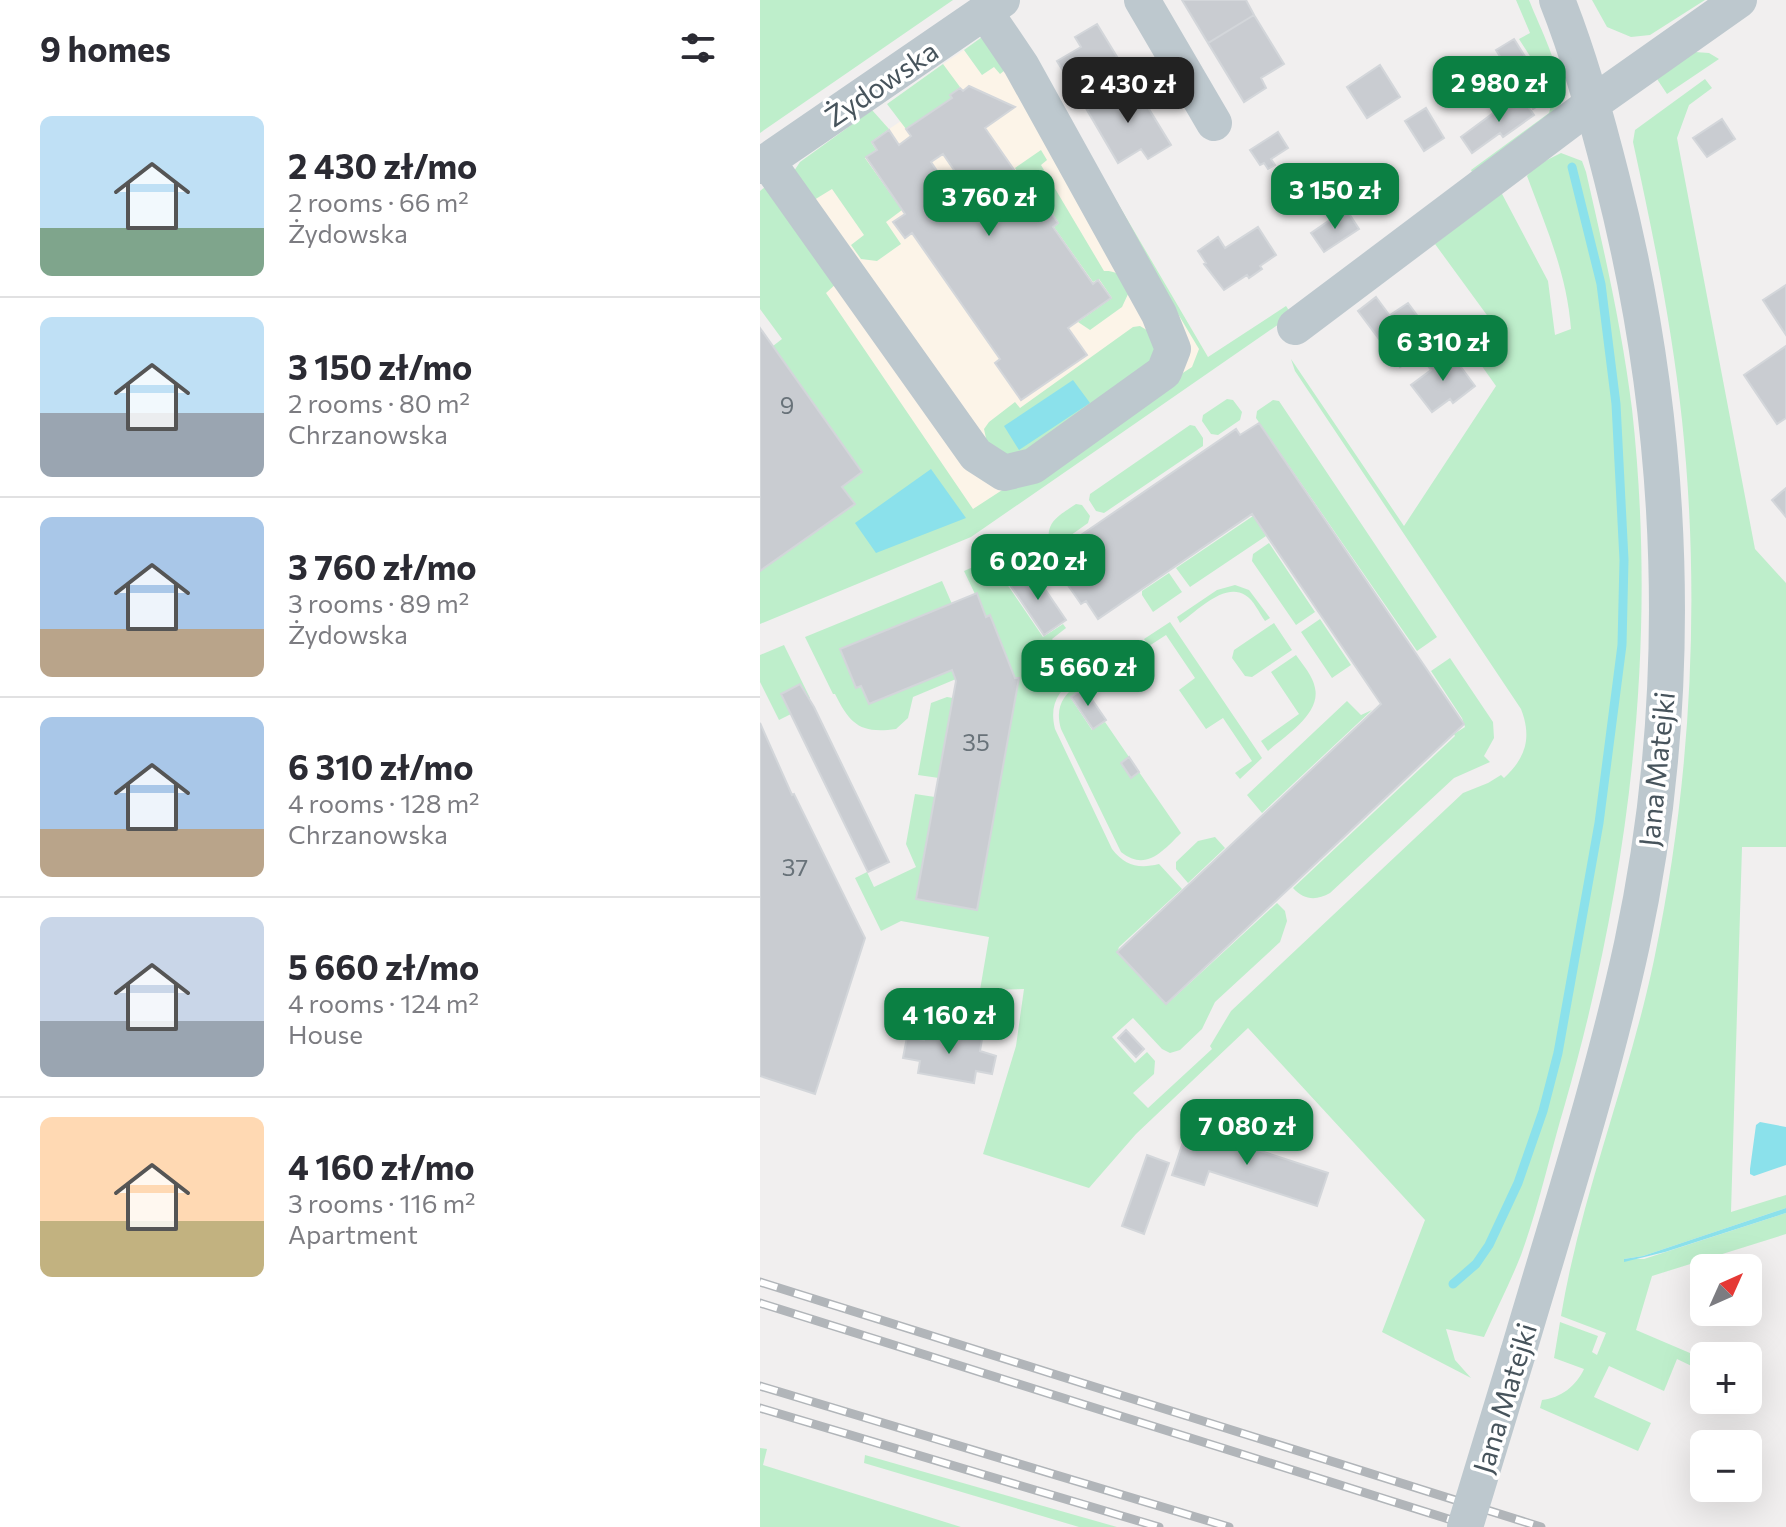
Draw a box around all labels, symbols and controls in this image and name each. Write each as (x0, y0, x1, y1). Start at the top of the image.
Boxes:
icon: filters (676, 26, 720, 70)
text: 9 homes (40, 27, 171, 69)
street label: Żydowska (818, 33, 944, 133)
pin: 2 980 zł (1416, 56, 1582, 124)
pin: 2 430 zł (1045, 57, 1211, 125)
text: 2 980 zł (1451, 66, 1547, 97)
text: 2 430 zł (1080, 67, 1176, 98)
text: 2 430 zł/mo (288, 144, 477, 186)
icon: home (104, 148, 200, 244)
pin: 3 150 zł (1252, 163, 1418, 231)
pin: 3 760 zł (906, 170, 1072, 238)
text: 3 150 zł (1289, 173, 1381, 204)
text: 3 760 zł (941, 180, 1037, 211)
text: 2 rooms · 66 m² (288, 186, 469, 217)
text: Żydowska (288, 217, 408, 248)
pin: 6 310 zł (1360, 315, 1526, 383)
text: 6 310 zł (1397, 325, 1489, 356)
text: 3 150 zł/mo (288, 345, 472, 387)
icon: home (104, 349, 200, 445)
text: 2 rooms · 80 m² (288, 387, 470, 418)
house number: 9 (780, 390, 794, 419)
text: Chrzanowska (288, 418, 448, 449)
pin: 6 020 zł (955, 534, 1121, 602)
text: 6 020 zł (989, 544, 1087, 575)
text: 3 760 zł/mo (288, 545, 477, 587)
icon: home (104, 549, 200, 645)
text: 3 rooms · 89 m² (288, 587, 469, 618)
text: Żydowska (288, 618, 408, 649)
pin: 5 660 zł (1005, 640, 1171, 708)
text: 5 660 zł (1039, 650, 1137, 681)
street label: Jana Matejki (1631, 690, 1681, 848)
house number: 35 (962, 727, 990, 756)
text: 6 310 zł/mo (288, 745, 474, 787)
icon: home (104, 749, 200, 845)
text: 4 rooms · 128 m² (288, 787, 480, 818)
text: Chrzanowska (288, 818, 448, 849)
house number: 37 (782, 852, 808, 881)
text: 5 660 zł/mo (288, 945, 479, 987)
icon: home (104, 949, 200, 1045)
text: 4 rooms · 124 m² (288, 987, 479, 1018)
pin: 4 160 zł (866, 988, 1032, 1056)
text: 4 160 zł (902, 998, 996, 1029)
text: House (288, 1018, 363, 1049)
pin: 7 080 zł (1164, 1099, 1330, 1167)
text: 7 080 zł (1198, 1109, 1296, 1140)
text: 4 160 zł/mo (288, 1145, 475, 1187)
icon: home (104, 1149, 200, 1245)
text: 3 rooms · 116 m² (288, 1187, 476, 1218)
text: Apartment (288, 1218, 418, 1249)
north arrow (1690, 1254, 1762, 1326)
map controls (1690, 1254, 1762, 1502)
street label: Jana Matejki (1465, 1319, 1543, 1477)
button: + (1690, 1342, 1762, 1414)
button: − (1690, 1430, 1762, 1502)

